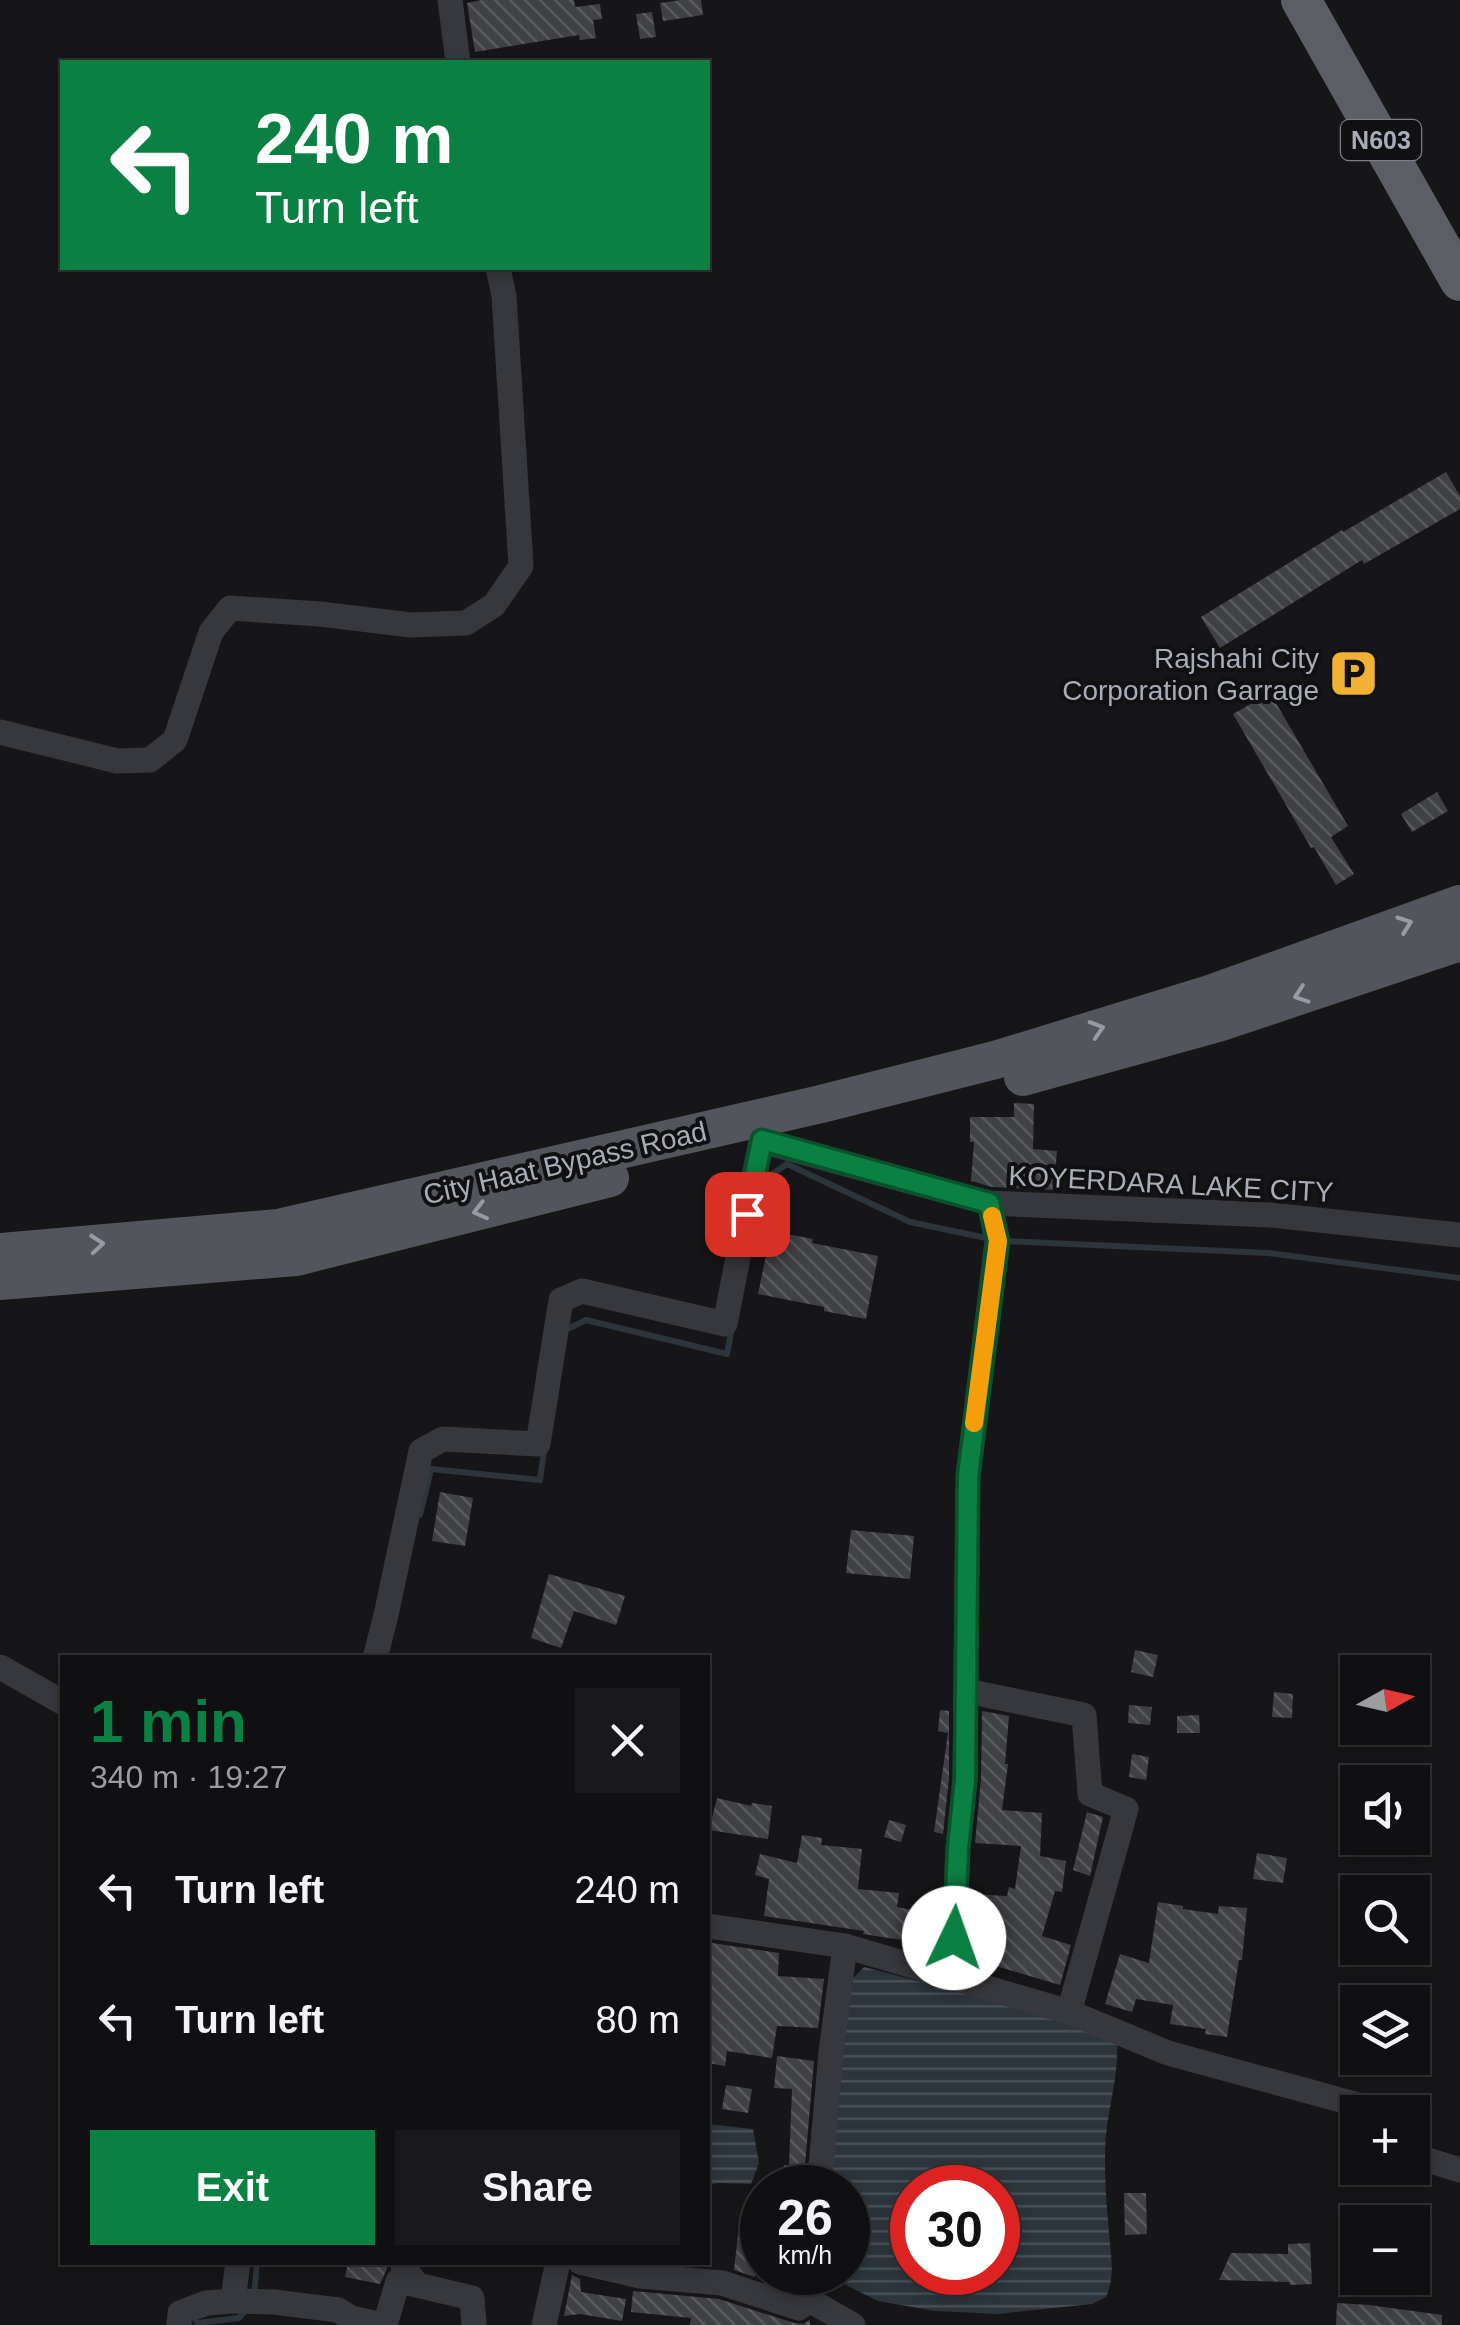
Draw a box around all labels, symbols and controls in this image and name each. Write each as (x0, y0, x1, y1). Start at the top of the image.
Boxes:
icon: left (90, 100, 220, 230)
text: 240 m (255, 100, 453, 178)
road number: N603 (1341, 120, 1421, 160)
text: Turn left (255, 182, 418, 233)
place label: Rajshahi City Corporation Garrage (1062, 643, 1319, 706)
parking icon: Rajshahi City Corporation Garrage (1328, 648, 1380, 700)
one-way arrow (1395, 915, 1412, 936)
one-way arrow (1294, 984, 1311, 1004)
one-way arrow (1088, 1020, 1105, 1041)
street label: City Haat Bypass Road (420, 1115, 710, 1211)
street label: KOYERDARA LAKE CITY (1008, 1160, 1335, 1208)
pin (705, 1172, 790, 1257)
icon: arrive (720, 1187, 775, 1242)
one-way arrow (472, 1199, 489, 1220)
one-way arrow (90, 1233, 106, 1255)
north arrow (1340, 1655, 1430, 1745)
map controls (1340, 1655, 1430, 2295)
text: 1 min (90, 1688, 247, 1755)
button: close (575, 1688, 680, 1793)
text: 340 m · 19:27 (90, 1759, 287, 1795)
button: sound (1340, 1765, 1430, 1855)
icon: left (90, 1863, 145, 1918)
text: Turn left (175, 1869, 324, 1911)
text: 240 m (574, 1869, 680, 1911)
button: search (1340, 1875, 1430, 1965)
position arrow (902, 1886, 1006, 1990)
button: layers (1340, 1985, 1430, 2075)
icon: left (90, 1993, 145, 2048)
text: Turn left (175, 1999, 324, 2041)
text: 80 m (596, 1999, 680, 2041)
button: + (1340, 2095, 1430, 2185)
button: Exit (90, 2130, 375, 2245)
button: Share (395, 2130, 680, 2245)
speed limit sign: 30 (890, 2165, 1020, 2295)
text: 26 (777, 2190, 833, 2246)
button: − (1340, 2205, 1430, 2295)
text: km/h (778, 2241, 832, 2269)

